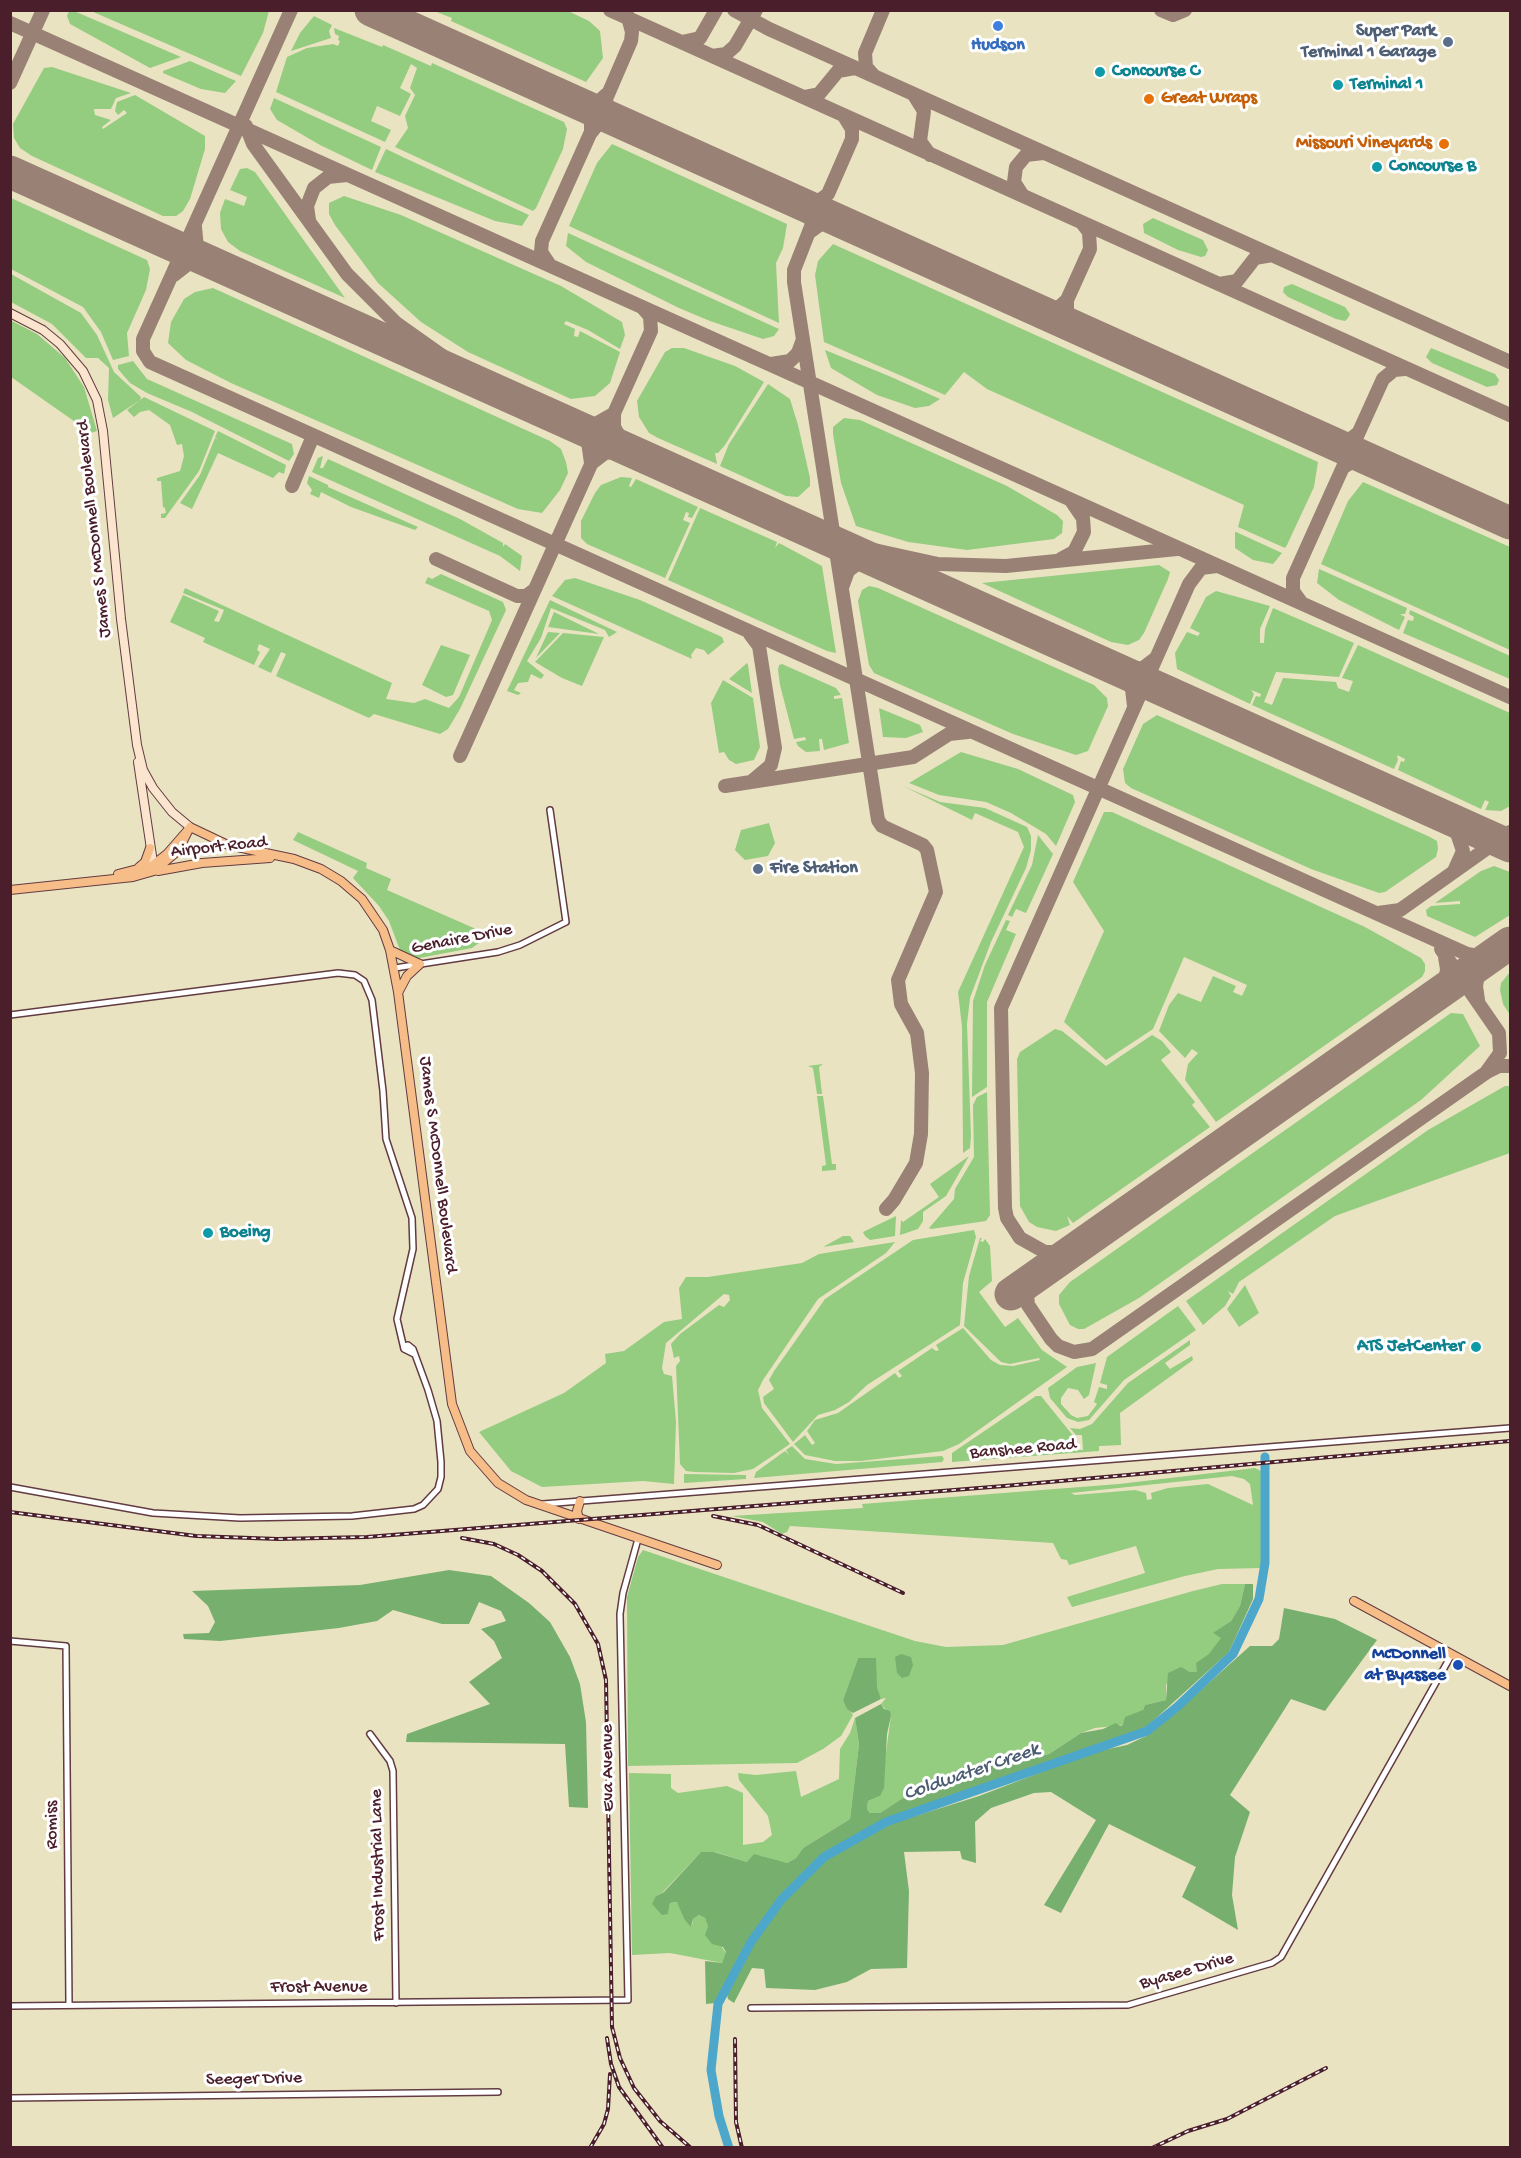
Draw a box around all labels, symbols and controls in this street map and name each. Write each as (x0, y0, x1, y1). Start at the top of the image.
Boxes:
marker: Hudson (991, 19, 1005, 33)
place label: Super Park Terminal 1 Garage (1301, 21, 1436, 63)
place label: Hudson (971, 35, 1025, 57)
marker: Super Park Terminal 1 Garage (1441, 35, 1455, 49)
place label: Concourse C (1112, 61, 1200, 83)
marker: Concourse C (1093, 65, 1107, 79)
place label: Terminal 1 (1350, 74, 1423, 96)
marker: Terminal 1 (1331, 78, 1345, 92)
place label: Great Wraps (1161, 88, 1257, 110)
marker: Great Wraps (1142, 92, 1156, 106)
place label: Missouri Vineyards (1296, 133, 1432, 155)
marker: Missouri Vineyards (1437, 137, 1451, 151)
place label: Concourse B (1389, 156, 1476, 178)
marker: Concourse B (1370, 160, 1384, 174)
street label: James S McDonnell Boulevard (73, 419, 117, 639)
street label: Airport Road (170, 832, 268, 864)
place label: Fire Station (770, 858, 858, 880)
marker: Fire Station (751, 862, 765, 876)
street label: Genaire Drive (410, 920, 514, 960)
street label: James S McDonnell Boulevard (413, 1055, 461, 1275)
place label: Boeing (220, 1222, 271, 1244)
marker: Boeing (201, 1226, 215, 1240)
place label: ATS JetCenter (1357, 1336, 1464, 1358)
marker: ATS JetCenter (1469, 1340, 1483, 1354)
street label: Banshee Road (969, 1435, 1077, 1465)
place label: McDonnell at Byassee (1365, 1644, 1446, 1686)
marker: McDonnell at Byassee (1451, 1658, 1465, 1672)
street label: Eva Avenue (597, 1724, 621, 1812)
water label: Coldwater Creek (901, 1739, 1043, 1807)
street label: Frost Industrial Lane (367, 1789, 391, 1941)
street label: Romiss (42, 1800, 64, 1850)
street label: Byasee Drive (1138, 1948, 1236, 1996)
street label: Frost Avenue (270, 1977, 368, 1999)
street label: Seeger Drive (206, 2068, 302, 2092)

